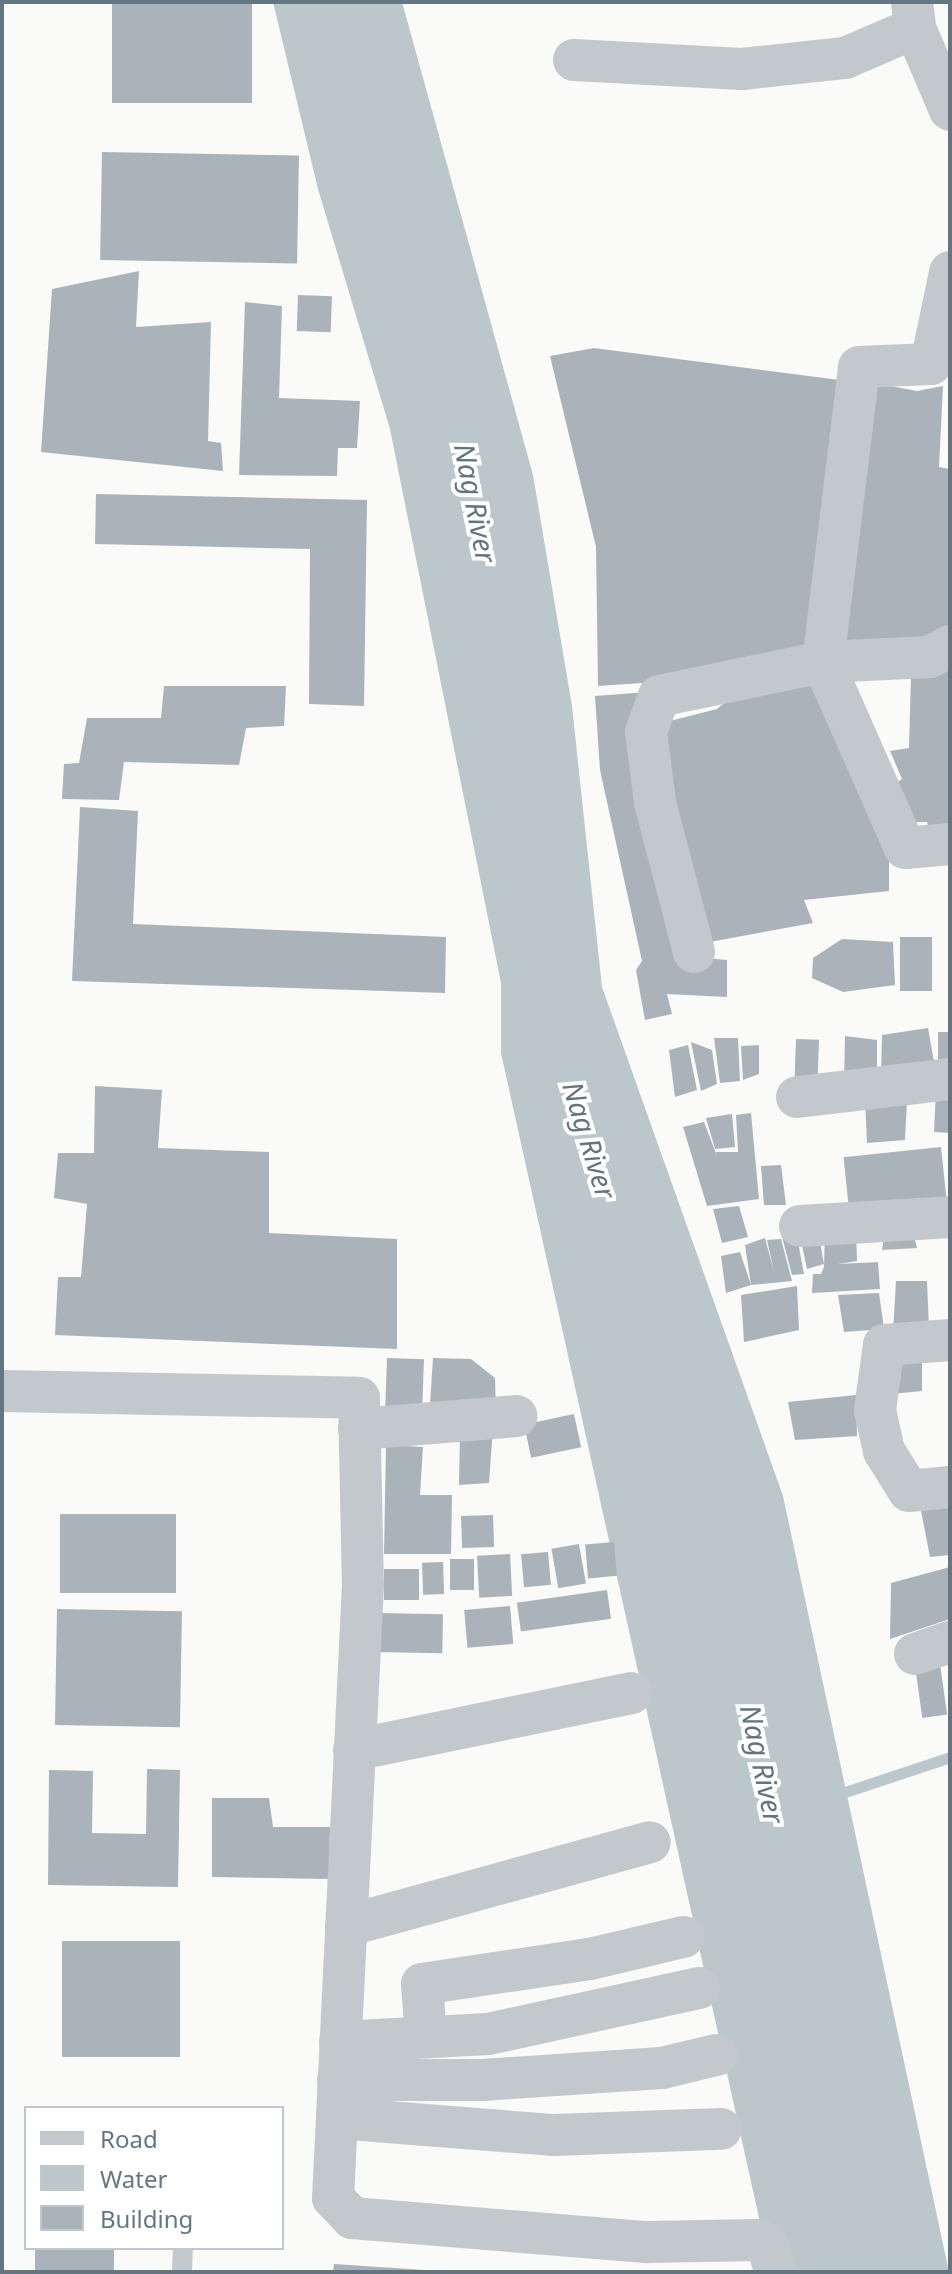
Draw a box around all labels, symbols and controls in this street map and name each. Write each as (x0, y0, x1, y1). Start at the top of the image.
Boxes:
water label: Nag River (448, 441, 504, 565)
water label: Nag River (556, 1077, 624, 1203)
water label: Nag River (734, 1701, 792, 1827)
legend (24, 2106, 284, 2250)
text: Road (100, 2122, 158, 2155)
text: Water (100, 2162, 167, 2195)
text: Building (100, 2202, 193, 2235)

